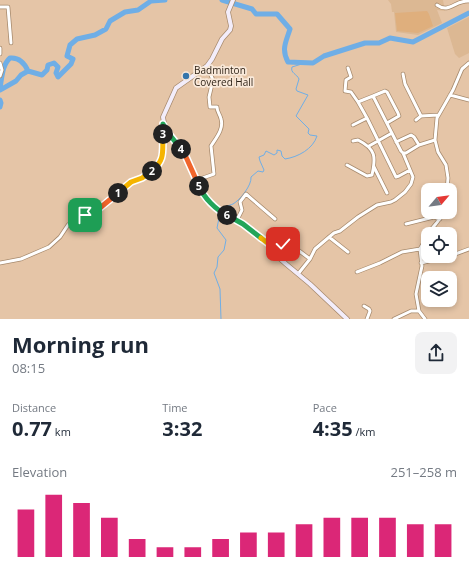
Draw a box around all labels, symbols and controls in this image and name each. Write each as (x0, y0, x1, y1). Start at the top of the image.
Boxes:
place label: Badminton Covered Hall (194, 63, 253, 89)
marker: Badminton Covered Hall (181, 71, 191, 81)
pin: 3 (153, 124, 173, 144)
text: 3 (160, 126, 166, 141)
pin: 4 (171, 139, 191, 159)
text: 4 (178, 141, 184, 156)
pin: 2 (142, 161, 162, 181)
text: 2 (149, 163, 155, 178)
pin: 5 (189, 176, 209, 196)
text: 5 (196, 178, 202, 193)
pin: 1 (108, 183, 128, 203)
north arrow (421, 183, 457, 219)
map controls (421, 183, 457, 307)
text: 1 (115, 185, 121, 200)
pin (68, 198, 102, 232)
icon: arrive (74, 204, 96, 226)
pin: 6 (217, 205, 237, 225)
text: 6 (224, 207, 230, 222)
pin (266, 227, 300, 261)
button: locate (421, 227, 457, 263)
icon: check (272, 233, 294, 255)
button: layers (421, 271, 457, 307)
text: Morning run (12, 329, 149, 359)
button: share (415, 332, 457, 374)
text: 08:15 (12, 359, 45, 377)
text: Distance (12, 400, 56, 415)
text: Time (162, 400, 188, 415)
text: Pace (313, 400, 337, 415)
text: 0.77 (12, 415, 52, 442)
text: 3:32 (162, 415, 202, 442)
text: 4:35 (313, 415, 353, 442)
text: km (52, 424, 71, 439)
text: /km (353, 424, 376, 439)
text: Elevation (12, 463, 67, 481)
text: 251–258 m (390, 463, 457, 481)

